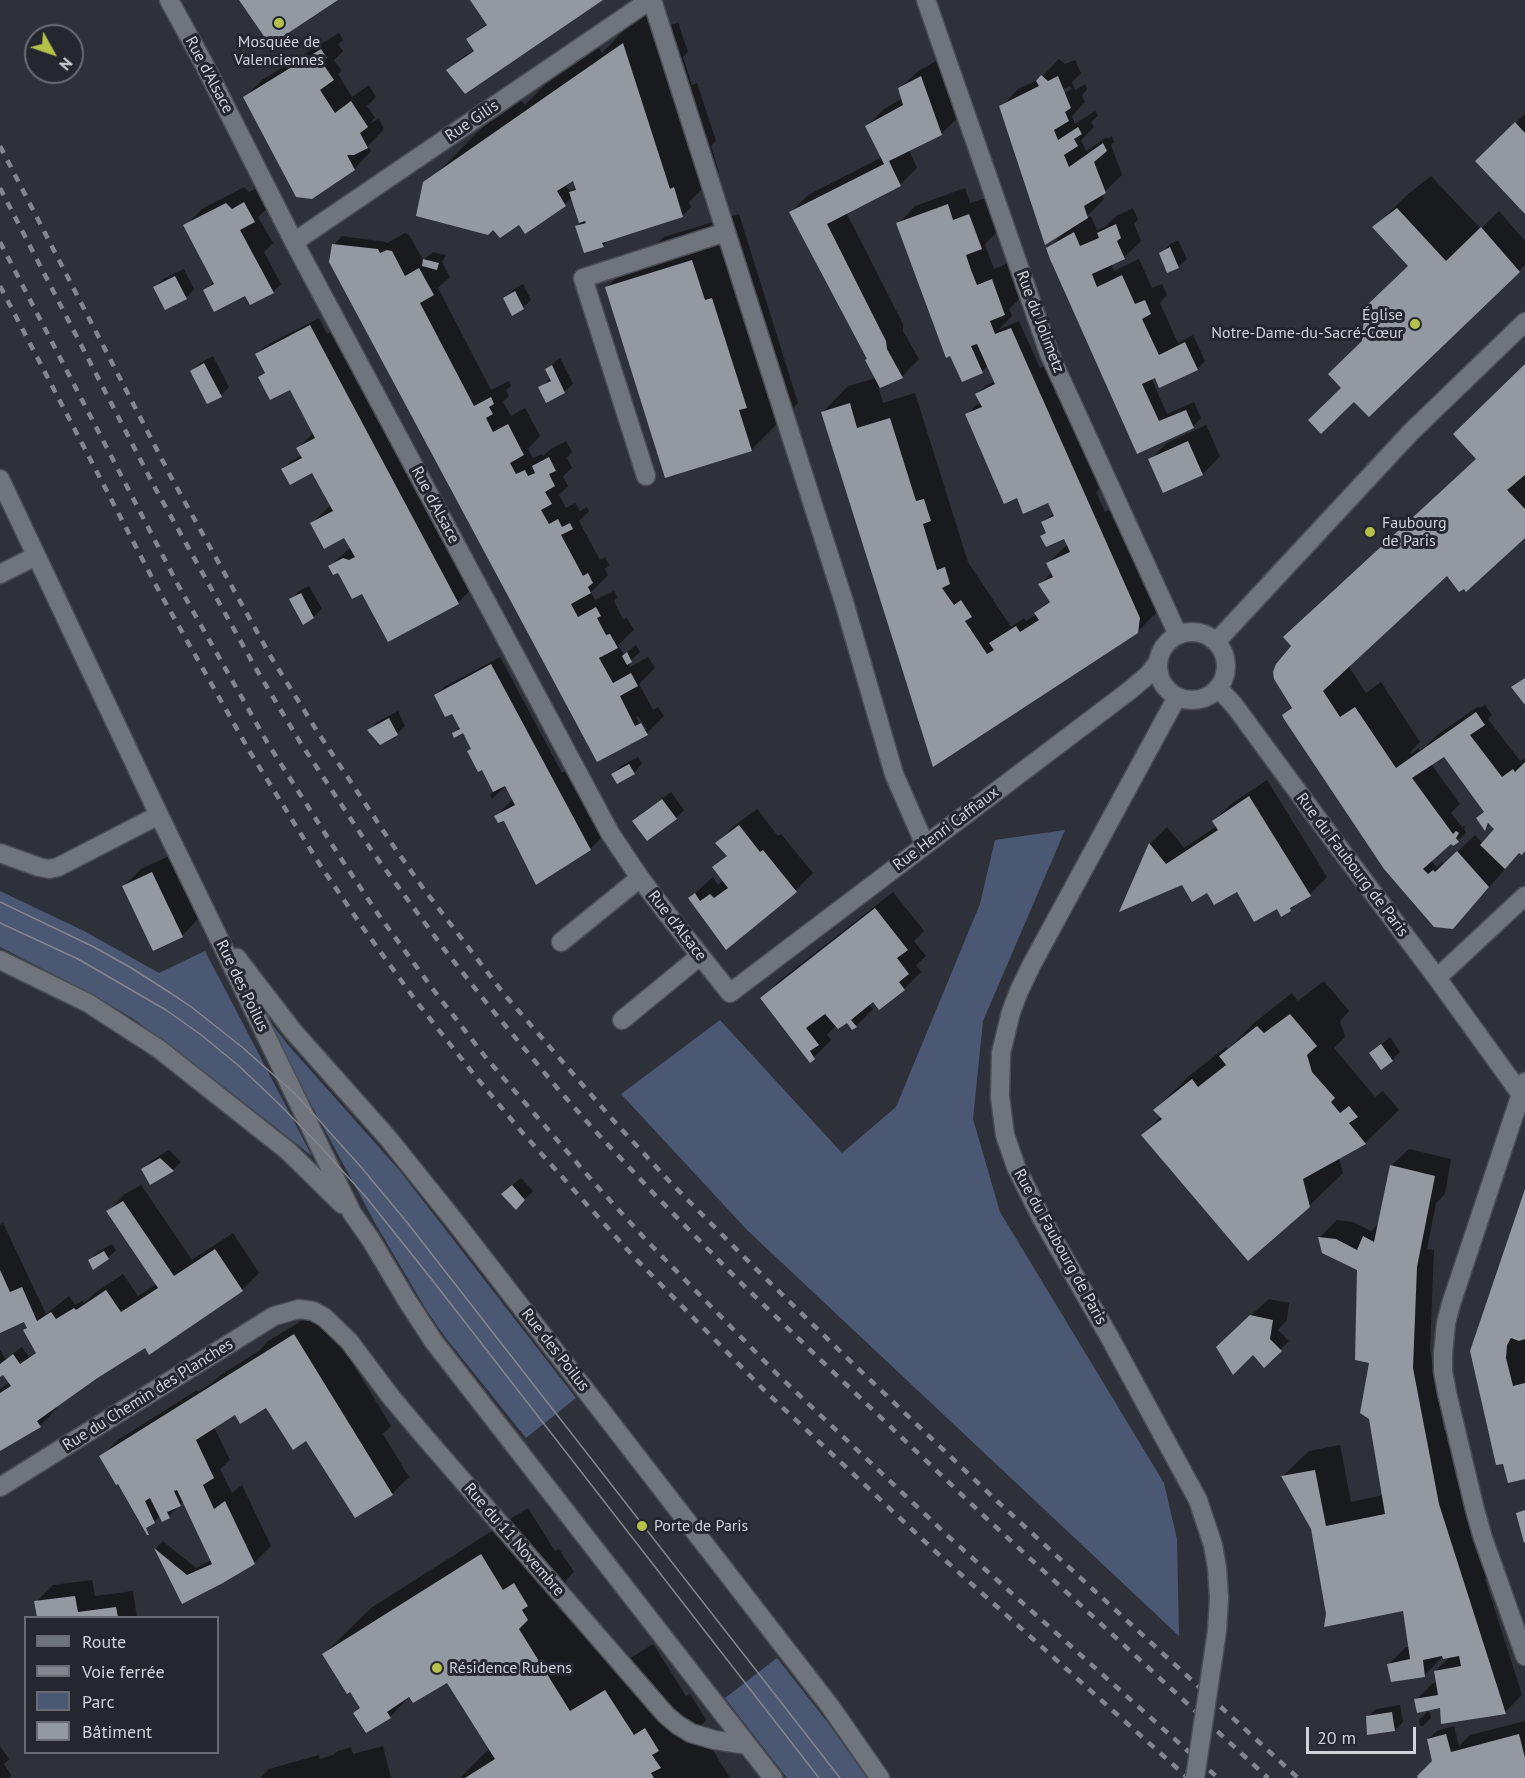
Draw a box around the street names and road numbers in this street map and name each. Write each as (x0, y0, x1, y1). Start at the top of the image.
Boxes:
street label: Rue d'Alsace (181, 33, 237, 117)
street label: Rue Gilis (442, 96, 502, 146)
street label: Rue du Jolimetz (1012, 268, 1068, 376)
street label: Rue d'Alsace (407, 463, 463, 547)
street label: Rue Henri Caffiaux (889, 783, 1003, 875)
street label: Rue du Faubourg de Paris (1292, 789, 1412, 941)
street label: Rue d'Alsace (644, 887, 710, 965)
street label: Rue des Poilus (212, 937, 272, 1035)
street label: Rue du Faubourg de Paris (1009, 1166, 1111, 1328)
street label: Rue des Poilus (517, 1305, 593, 1395)
street label: Rue du Chemin des Planches (59, 1335, 237, 1455)
street label: Rue du 11 Novembre (460, 1480, 568, 1600)

